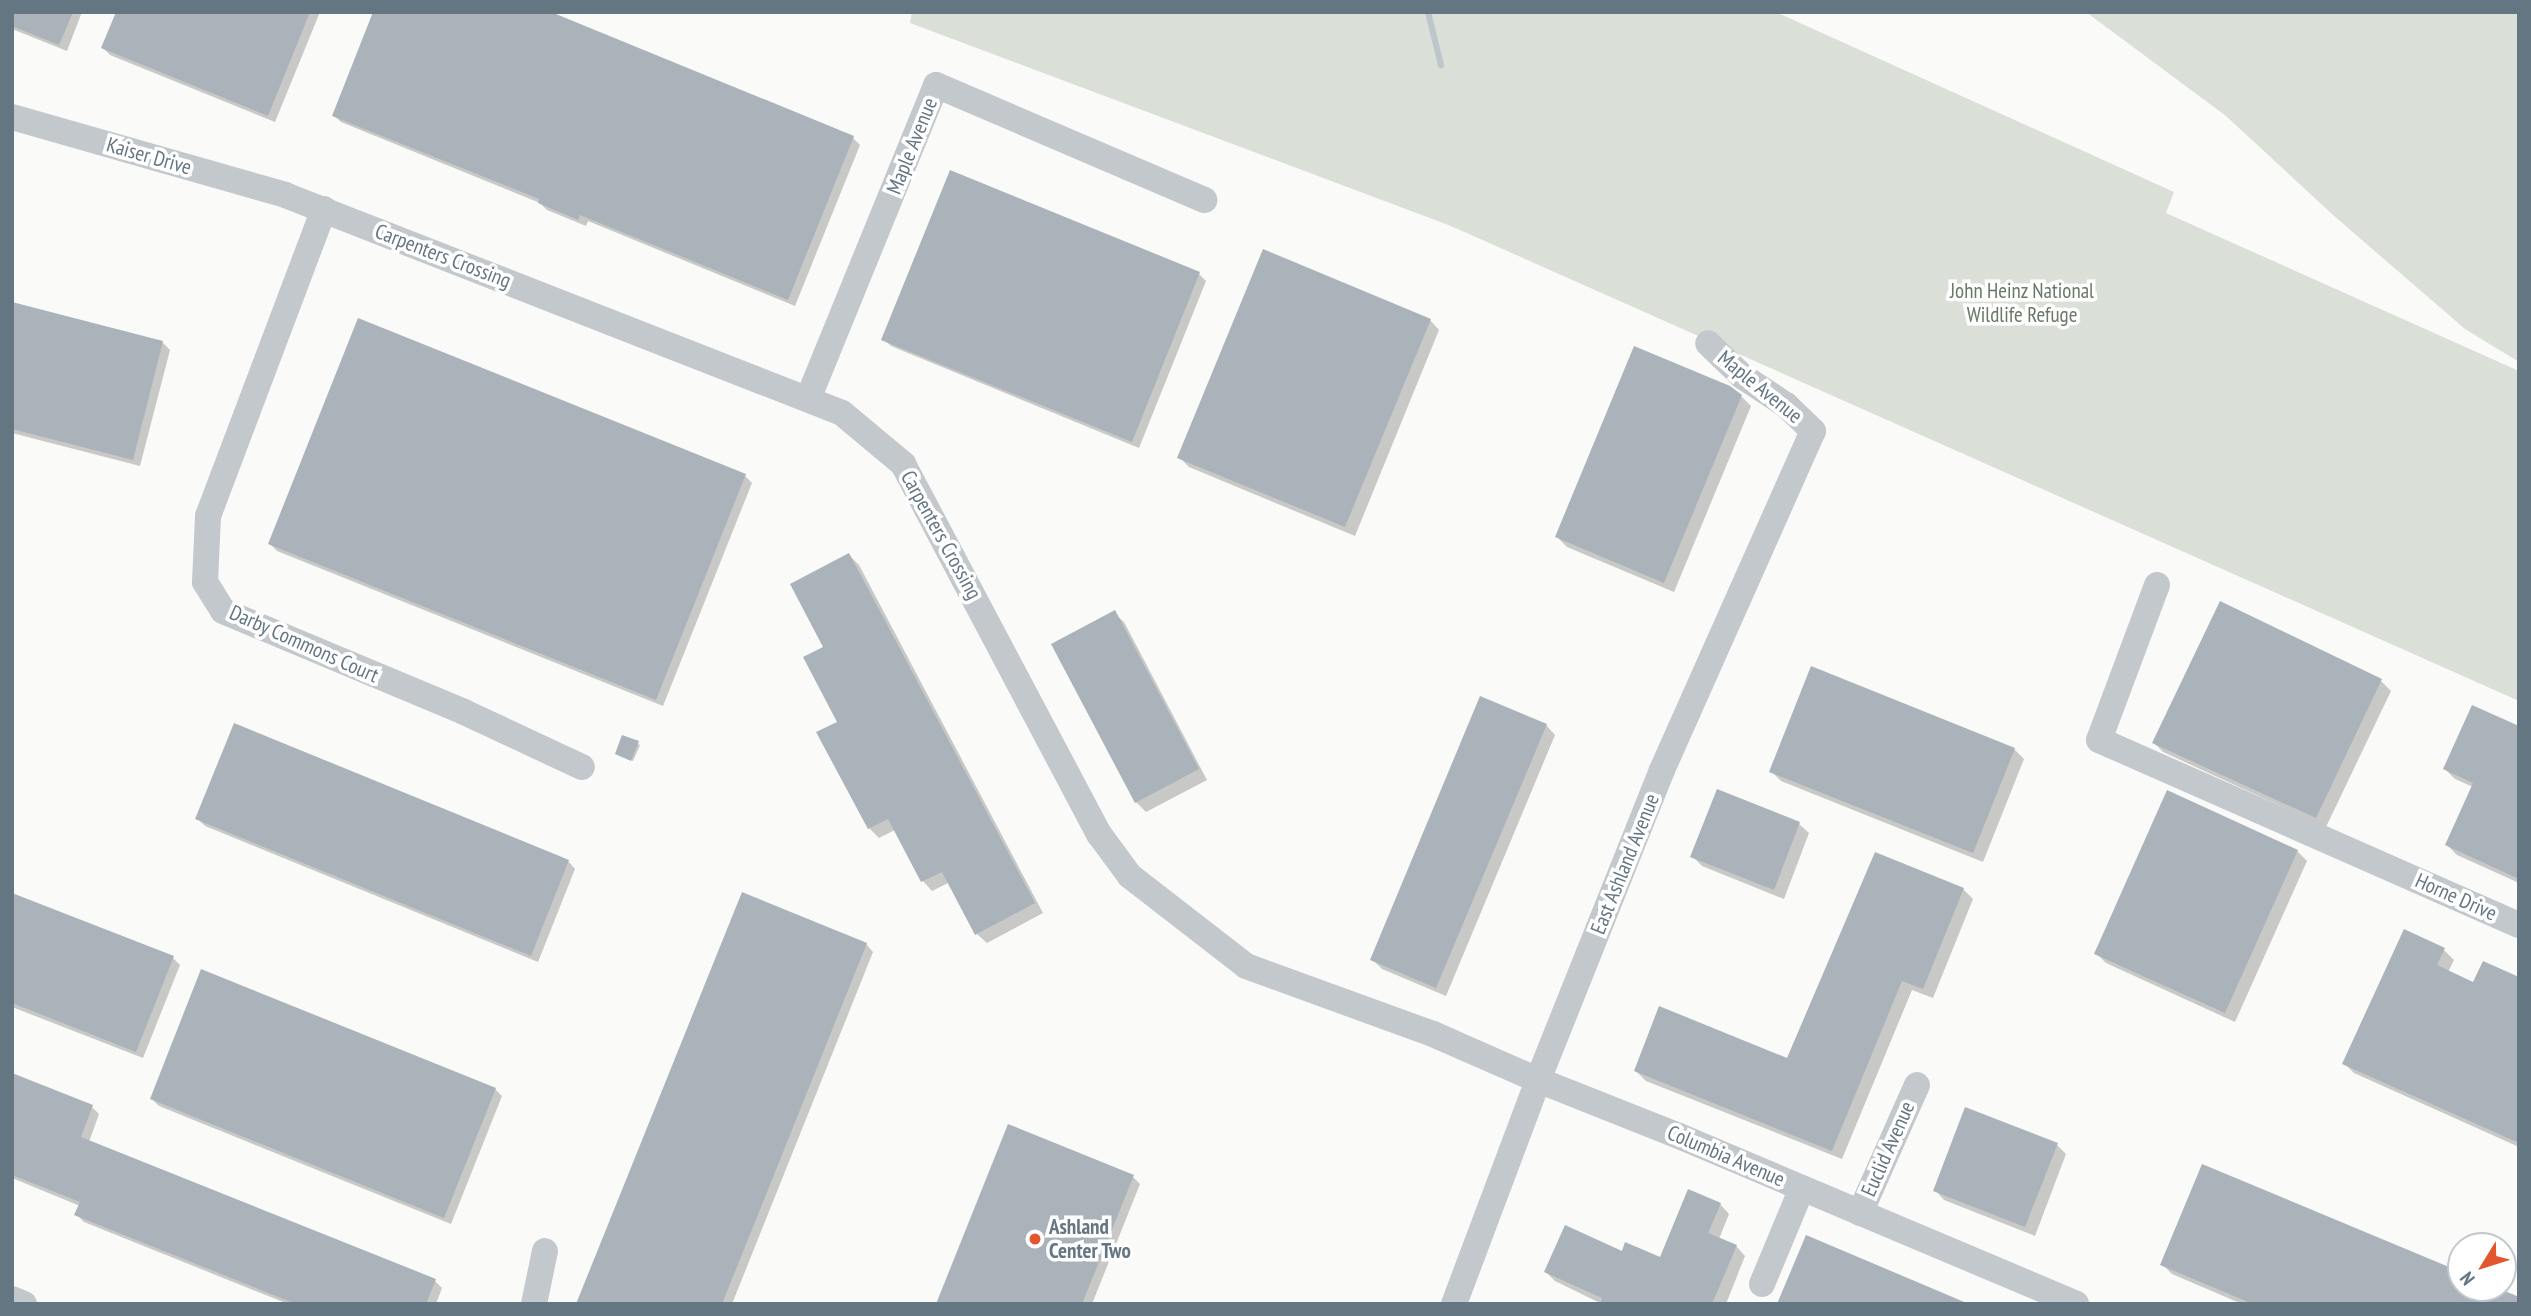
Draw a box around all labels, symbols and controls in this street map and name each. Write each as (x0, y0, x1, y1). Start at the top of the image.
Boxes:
street label: Maple Avenue (881, 94, 943, 198)
street label: Kaiser Drive (104, 132, 194, 180)
street label: Carpenters Crossing (372, 219, 514, 293)
park label: John Heinz National Wildlife Refuge (1950, 278, 2094, 328)
street label: Maple Avenue (1712, 345, 1808, 429)
street label: Carpenters Crossing (895, 466, 987, 604)
street label: Darby Commons Court (225, 600, 383, 688)
street label: East Ashland Avenue (1585, 790, 1665, 938)
street label: Horne Drive (2411, 868, 2501, 926)
street label: Euclid Avenue (1856, 1097, 1920, 1201)
street label: Columbia Avenue (1663, 1120, 1789, 1192)
place label: Ashland Center Two (1049, 1214, 1131, 1264)
marker: Ashland Center Two (1027, 1231, 1043, 1247)
north arrow (2447, 1232, 2517, 1302)
text: N (2454, 1267, 2480, 1290)

